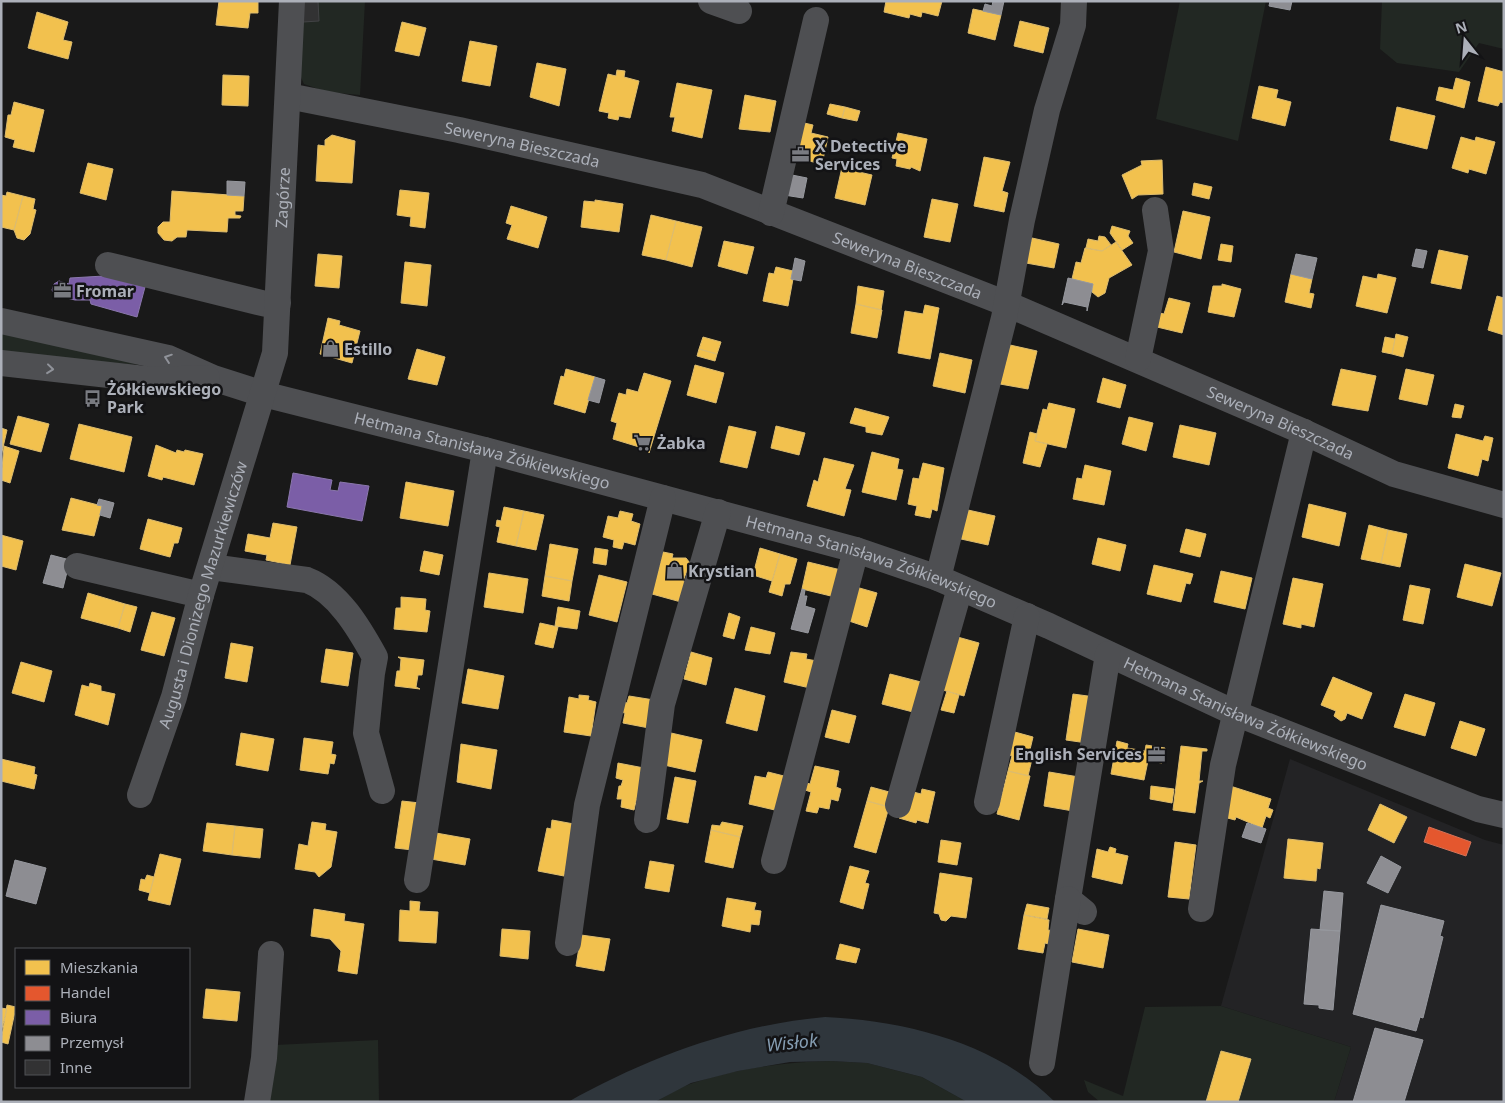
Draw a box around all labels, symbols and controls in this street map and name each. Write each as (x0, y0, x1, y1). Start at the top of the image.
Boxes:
north arrow (1440, 15, 1490, 65)
text: N (1453, 16, 1469, 38)
street label: Seweryna Bieszczada (442, 116, 602, 173)
place label: X Detective Services (815, 135, 906, 175)
office icon: X Detective Services (791, 145, 811, 165)
street label: Zagórze (270, 167, 295, 228)
street label: Seweryna Bieszczada (829, 226, 985, 304)
place label: Fromar (76, 280, 134, 302)
office icon: Fromar (52, 281, 72, 301)
place label: Estillo (344, 338, 392, 360)
shop icon: Estillo (320, 339, 340, 359)
one-way arrow (164, 354, 173, 364)
one-way arrow (46, 363, 54, 374)
place label: Żółkiewskiego Park (107, 378, 221, 418)
street label: Seweryna Bieszczada (1204, 380, 1358, 465)
bus stop icon: Żółkiewskiego Park (83, 388, 103, 408)
street label: Hetmana Stanisława Żółkiewskiego (352, 406, 613, 494)
place label: Żabka (657, 432, 705, 454)
supermarket icon: Żabka (633, 433, 653, 453)
street label: Augusta i Dionizego Mazurkiewiczów (153, 458, 252, 731)
street label: Hetmana Stanisława Żółkiewskiego (743, 510, 1000, 613)
place label: Krystian (688, 560, 755, 582)
shop icon: Krystian (664, 561, 684, 581)
street label: Hetmana Stanisława Żółkiewskiego (1120, 651, 1371, 775)
place label: English Services (1015, 743, 1142, 765)
office icon: English Services (1146, 744, 1166, 764)
legend (15, 948, 190, 1088)
text: Mieszkania (60, 957, 138, 977)
text: Handel (60, 982, 110, 1002)
text: Biura (60, 1007, 97, 1027)
water label: Wisłok (765, 1027, 820, 1057)
text: Przemysł (60, 1032, 124, 1052)
text: Inne (60, 1057, 92, 1077)

